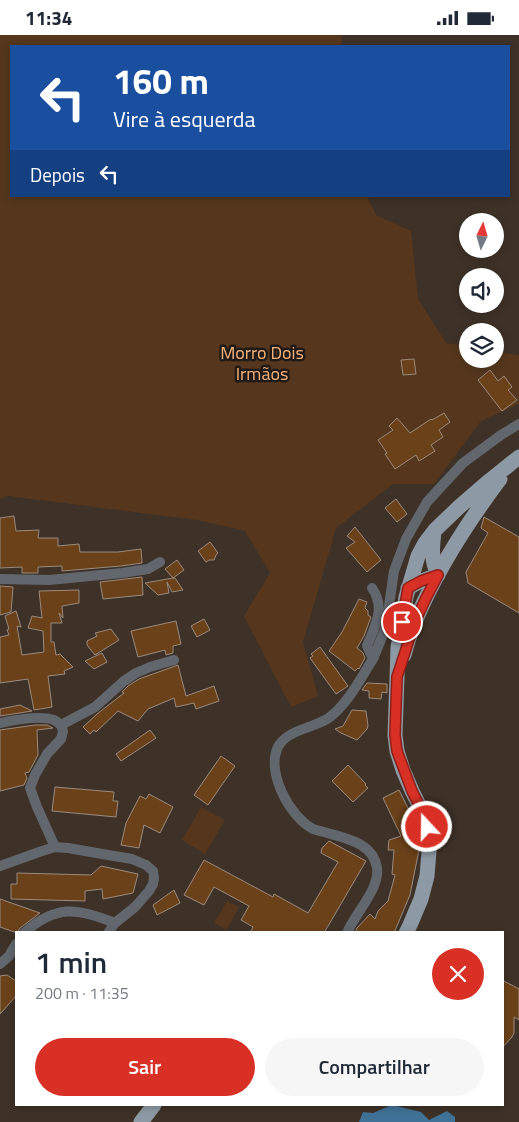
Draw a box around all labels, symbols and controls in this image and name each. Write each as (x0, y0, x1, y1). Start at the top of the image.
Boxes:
text: 11:34 (25, 3, 72, 32)
text: 160 m (113, 54, 209, 108)
icon: left (30, 65, 95, 130)
text: Vire à esquerda (113, 102, 256, 136)
text: Depois (30, 160, 85, 189)
icon: left (95, 160, 123, 188)
north arrow (459, 213, 504, 257)
map controls (459, 213, 504, 368)
button: sound (459, 268, 504, 313)
button: layers (459, 323, 504, 368)
park label: Morro Dois Irmãos (220, 339, 304, 387)
pin (381, 601, 423, 643)
icon: arrive (388, 608, 416, 636)
position arrow (400, 800, 452, 852)
text: 1 min (35, 939, 107, 985)
button: close (432, 948, 484, 1000)
text: 200 m · 11:35 (35, 981, 129, 1005)
button: Sair (35, 1038, 255, 1096)
button: Compartilhar (265, 1038, 484, 1096)

